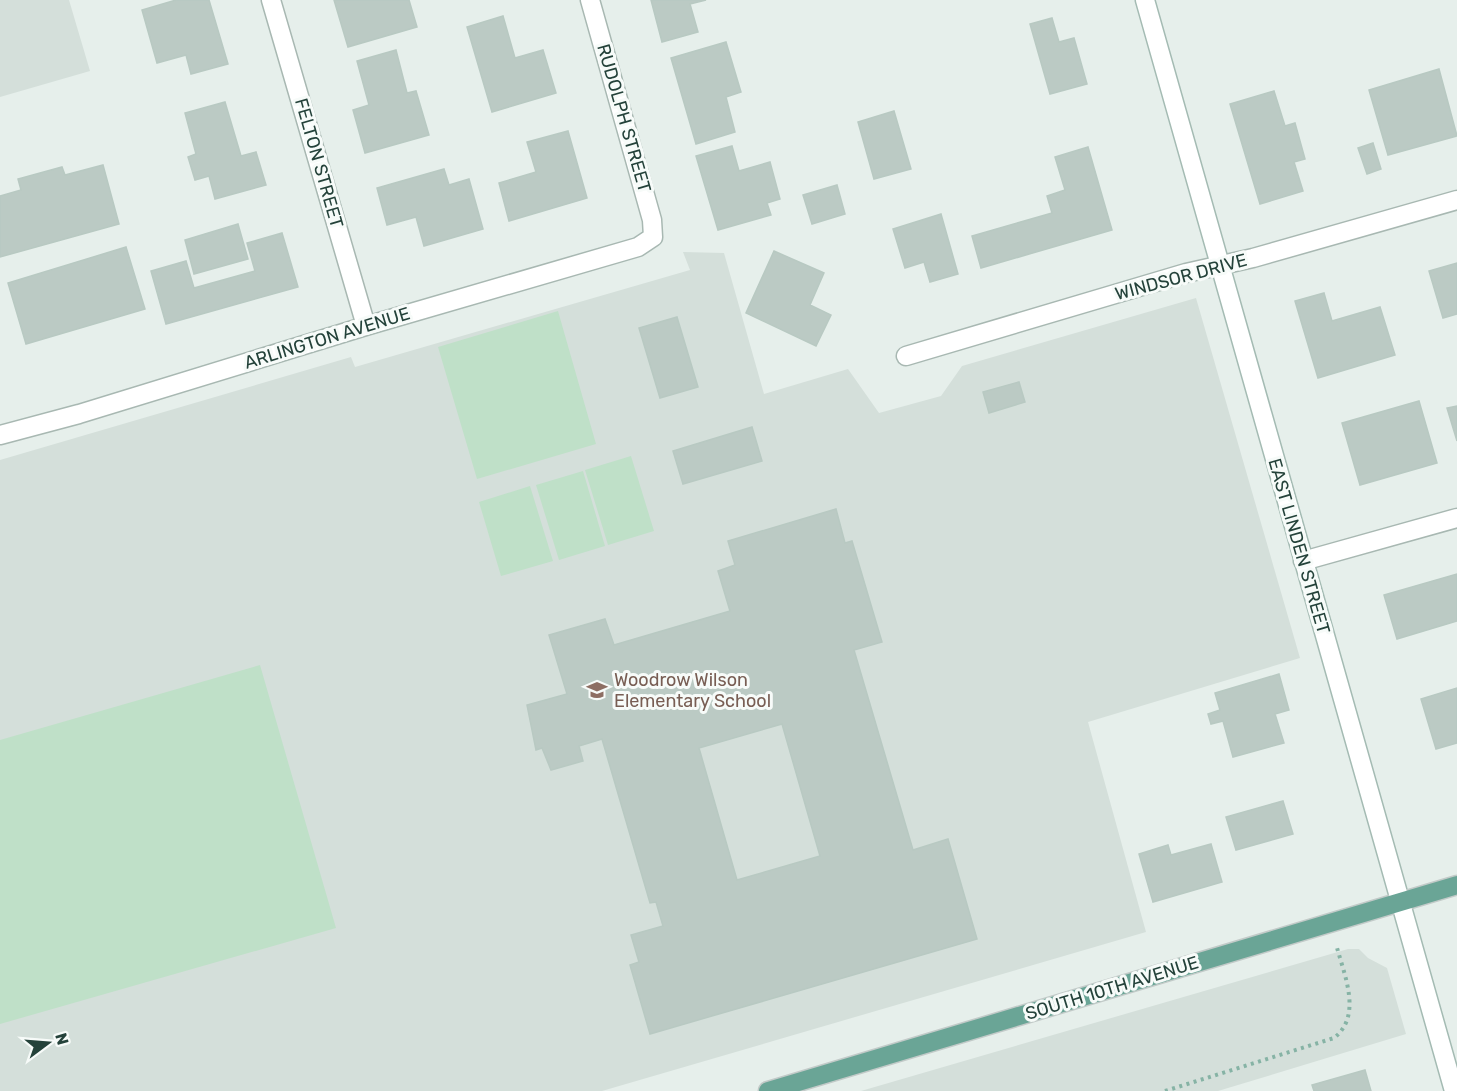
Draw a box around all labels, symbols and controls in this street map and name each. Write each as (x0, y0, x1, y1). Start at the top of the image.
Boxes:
street label: RUDOLPH STREET (592, 41, 656, 195)
street label: FELTON STREET (290, 95, 348, 231)
street label: WINDSOR DRIVE (1113, 249, 1249, 305)
street label: ARLINGTON AVENUE (241, 302, 413, 374)
street label: EAST LINDEN STREET (1263, 456, 1335, 636)
place label: Woodrow Wilson Elementary School (614, 669, 771, 712)
school or university icon: Woodrow Wilson Elementary School (585, 678, 609, 702)
street label: SOUTH 10TH AVENUE (1023, 951, 1201, 1025)
north arrow (18, 1013, 78, 1073)
text: N (51, 1031, 73, 1047)

